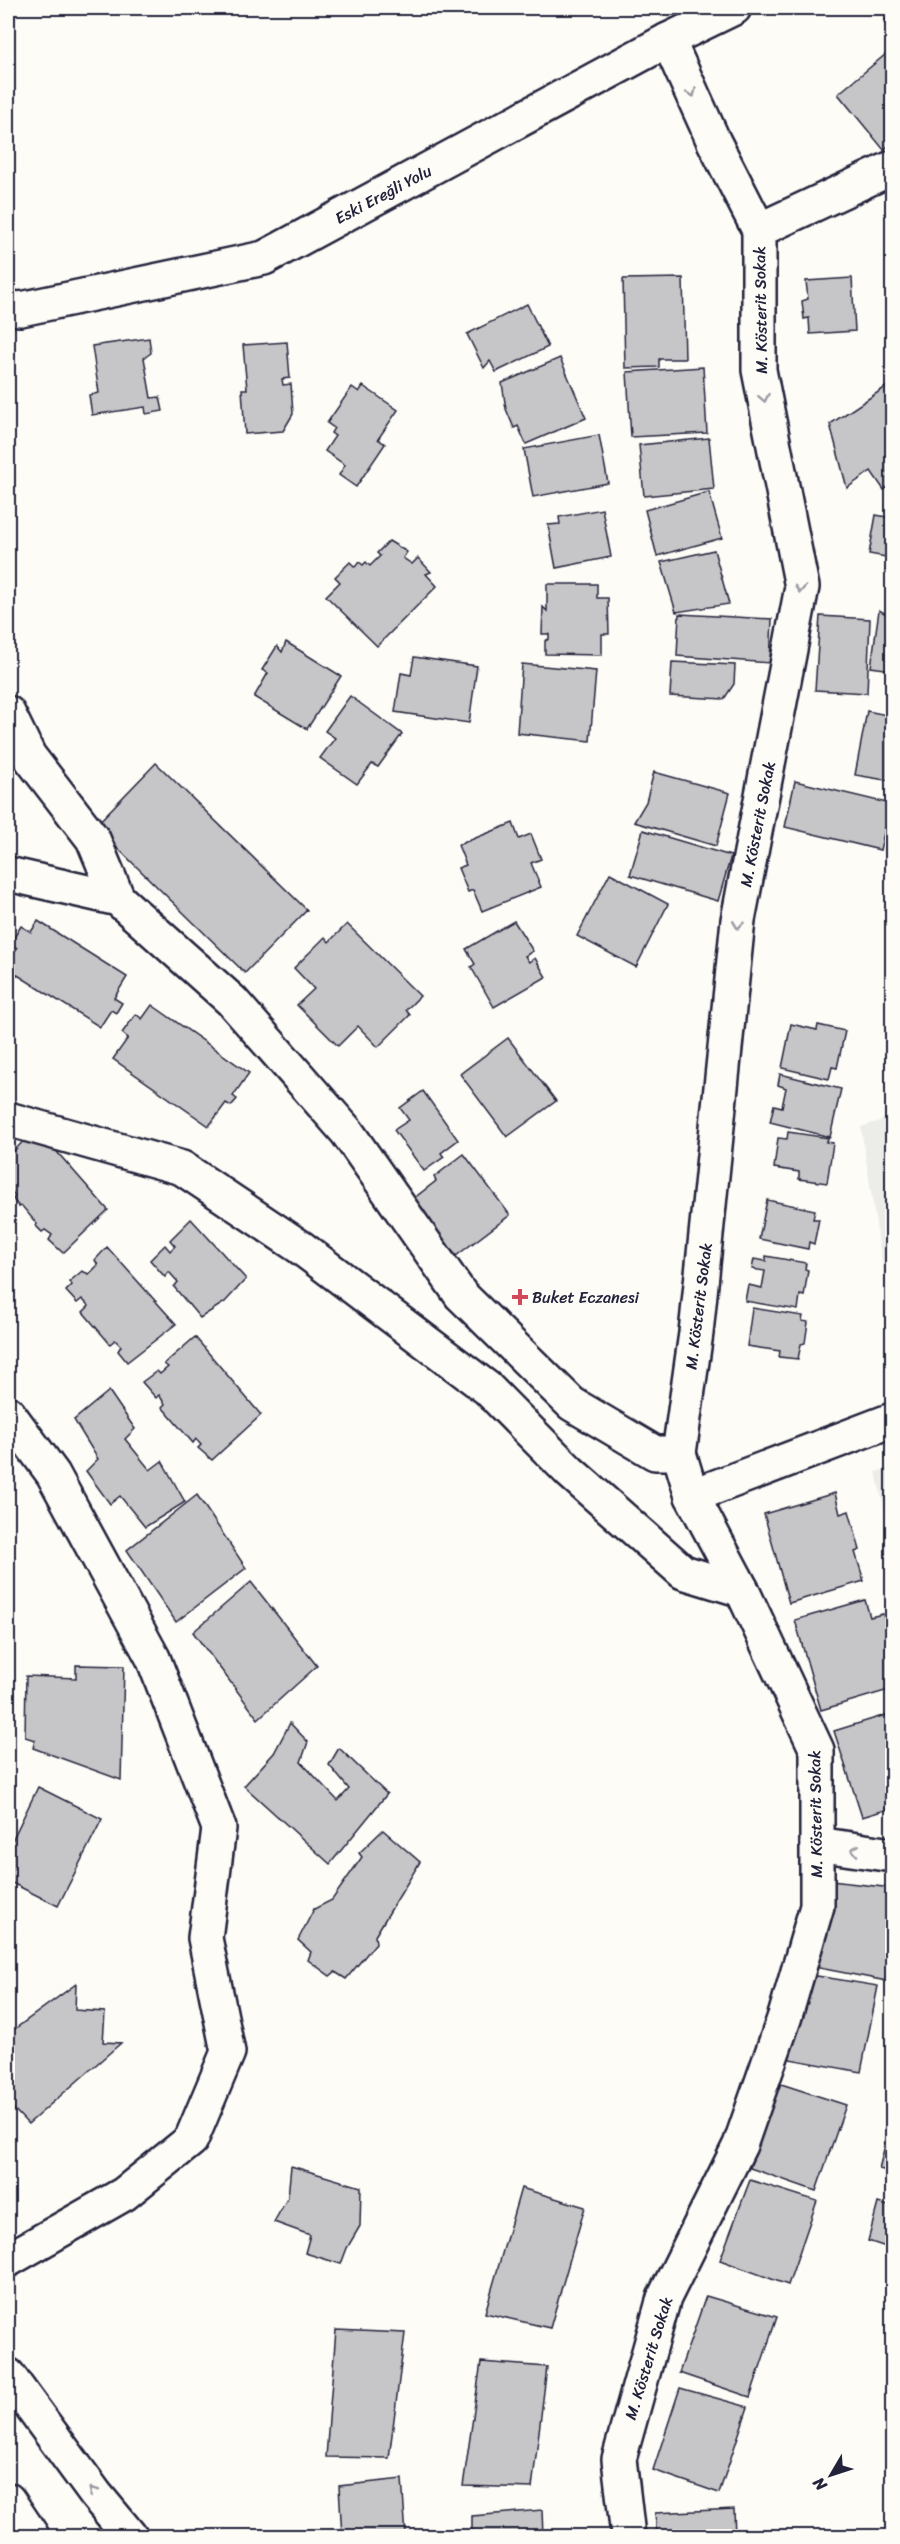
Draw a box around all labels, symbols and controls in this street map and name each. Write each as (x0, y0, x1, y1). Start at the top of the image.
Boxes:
one-way arrow (685, 87, 697, 98)
street label: Eski Ereğli Yolu (329, 156, 437, 232)
street label: M. Kösterit Sokak (745, 246, 776, 374)
one-way arrow (757, 393, 770, 403)
one-way arrow (793, 585, 806, 594)
street label: M. Kösterit Sokak (731, 759, 784, 889)
one-way arrow (732, 921, 745, 930)
street label: M. Kösterit Sokak (676, 1241, 721, 1371)
place label: Buket Eczanesi (532, 1283, 639, 1312)
marker: Buket Eczanesi (513, 1290, 527, 1304)
street label: M. Kösterit Sokak (800, 1750, 831, 1878)
one-way arrow (850, 1844, 859, 1856)
street label: M. Kösterit Sokak (616, 2293, 681, 2423)
north arrow (801, 2445, 861, 2505)
text: N (804, 2470, 835, 2498)
one-way arrow (90, 2487, 101, 2498)

